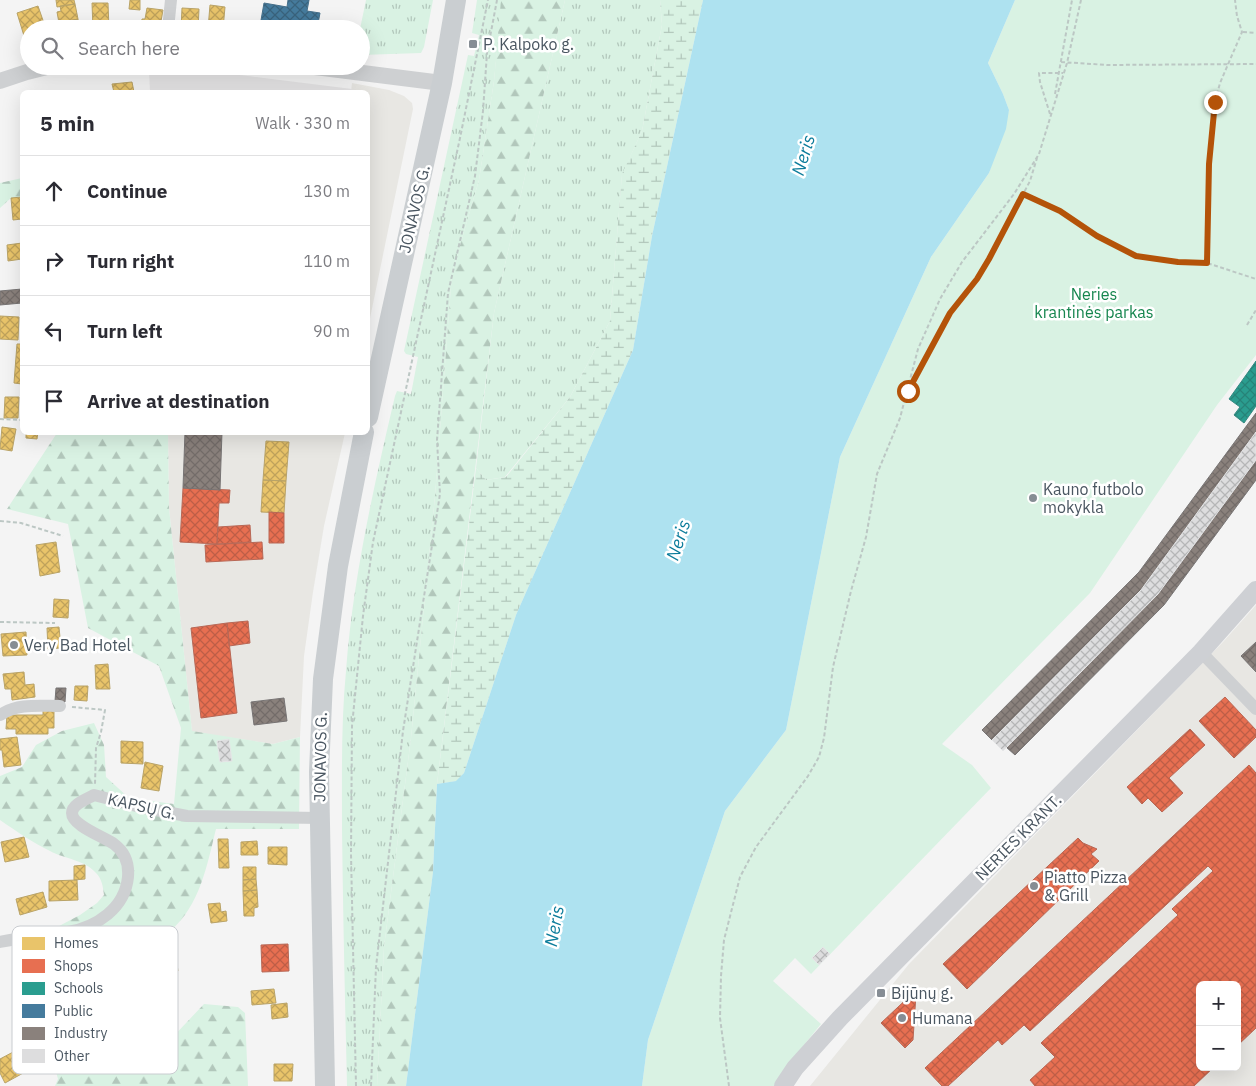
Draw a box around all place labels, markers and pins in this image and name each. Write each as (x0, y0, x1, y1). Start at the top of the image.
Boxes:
place label: P. Kalpoko g. (483, 34, 574, 54)
marker: P. Kalpoko g. (467, 38, 479, 50)
place label: Kauno futbolo mokykla (1043, 479, 1144, 517)
marker: Kauno futbolo mokykla (1027, 492, 1039, 504)
place label: Very Bad Hotel (24, 635, 131, 655)
marker: Very Bad Hotel (8, 639, 20, 651)
place label: Piatto Pizza & Grill (1044, 867, 1128, 905)
marker: Piatto Pizza & Grill (1028, 880, 1040, 892)
place label: Bijūnų g. (891, 983, 954, 1003)
marker: Bijūnų g. (875, 987, 887, 999)
place label: Humana (912, 1008, 973, 1028)
marker: Humana (896, 1012, 908, 1024)

